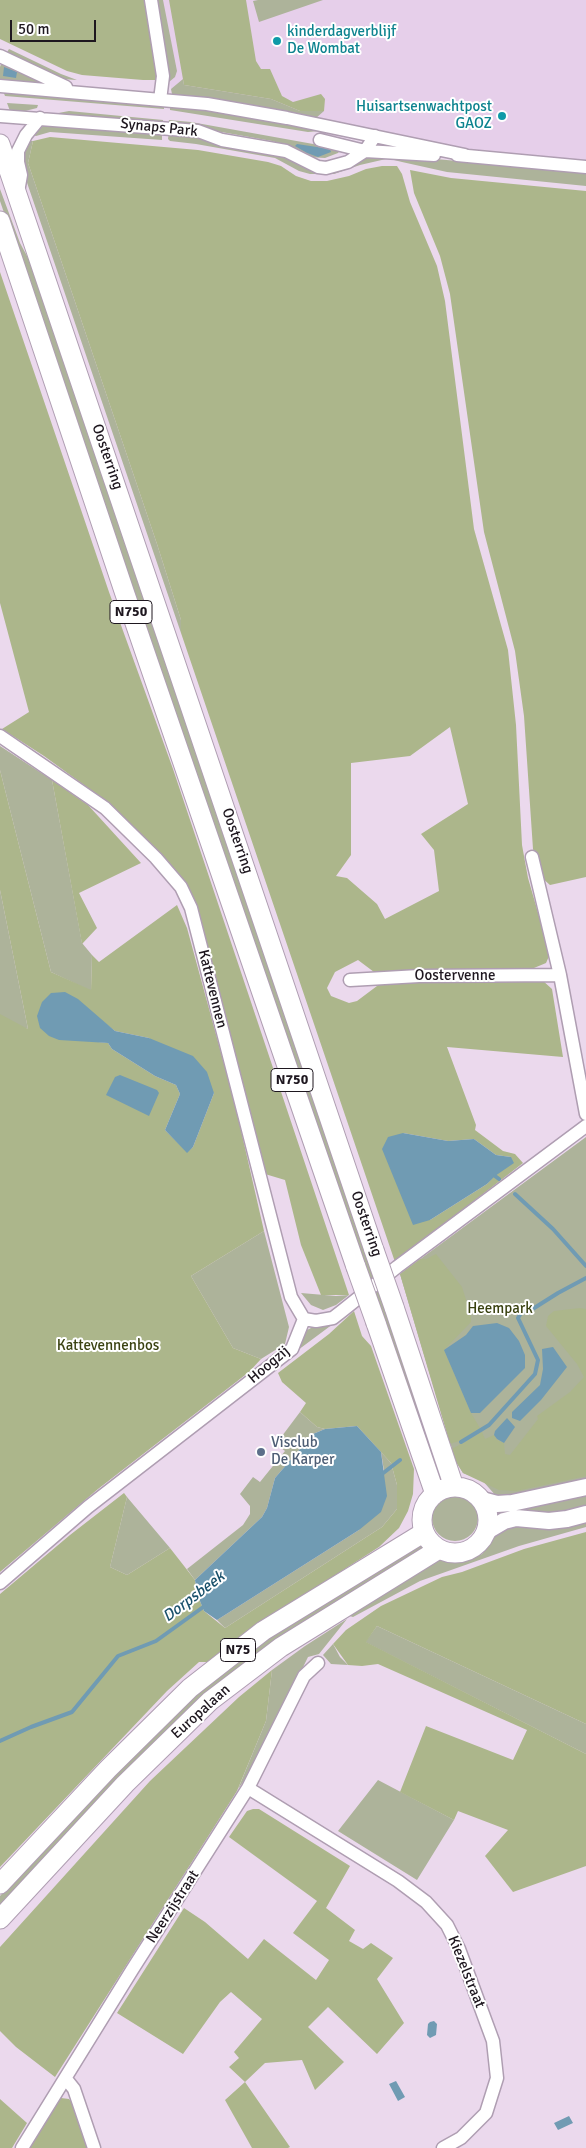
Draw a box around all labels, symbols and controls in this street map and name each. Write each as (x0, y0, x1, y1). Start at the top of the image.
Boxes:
scale bar (12, 10, 99, 42)
text: 50 m (18, 20, 49, 38)
place label: kinderdagverblijf De Wombat (287, 23, 396, 58)
marker: kinderdagverblijf De Wombat (271, 35, 283, 47)
place label: Huisartsenwachtpost GAOZ (356, 98, 492, 133)
marker: Huisartsenwachtpost GAOZ (496, 110, 508, 122)
street label: Synaps Park (120, 115, 198, 141)
street label: Oosterring (87, 422, 127, 492)
road number: N750 (110, 600, 152, 624)
street label: Oosterring (217, 806, 257, 876)
street label: Kattevennen (194, 948, 230, 1030)
street label: Oostervenne (415, 967, 495, 985)
road number: N750 (271, 1068, 313, 1092)
street label: Oosterring (346, 1189, 386, 1259)
park label: Heempark (467, 1300, 533, 1318)
park label: Kattevennenbos (57, 1337, 159, 1355)
street label: Hoogzij (245, 1342, 293, 1388)
place label: Visclub De Karper (271, 1434, 335, 1469)
marker: Visclub De Karper (255, 1446, 267, 1458)
water label: Dorpsbeek (159, 1568, 229, 1626)
road number: N75 (220, 1638, 256, 1662)
street label: Europalaan (168, 1681, 234, 1743)
street label: Neerzijstraat (143, 1867, 203, 1947)
street label: Kiezelstraat (443, 1933, 489, 2011)

